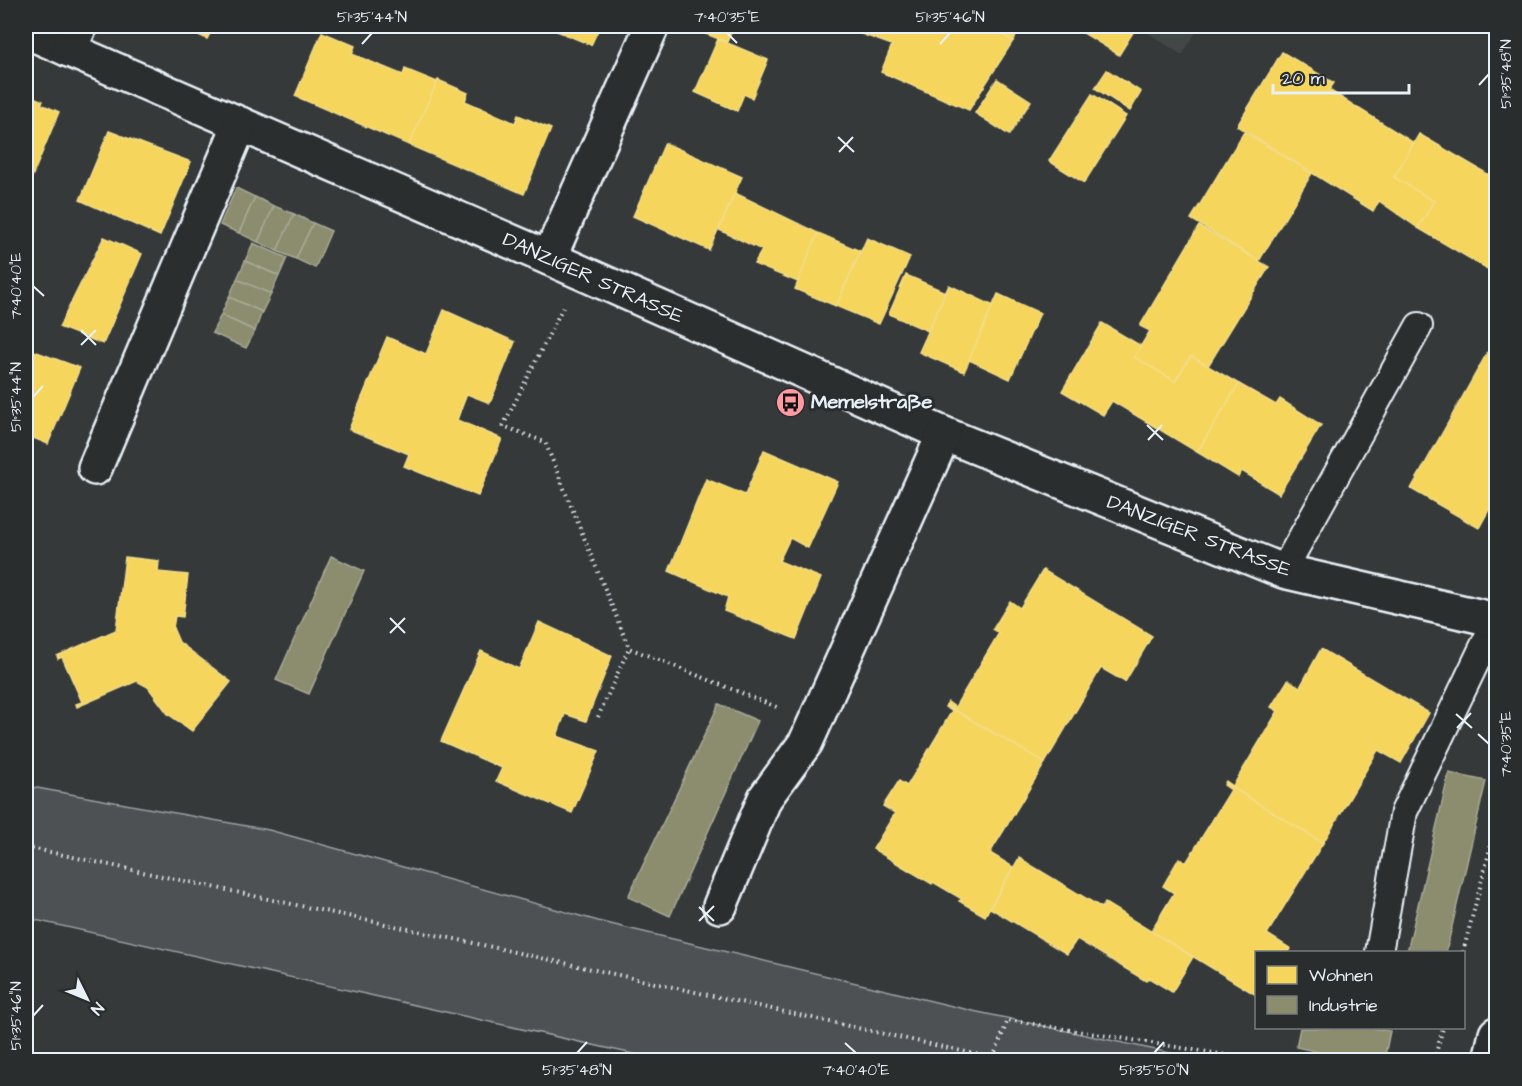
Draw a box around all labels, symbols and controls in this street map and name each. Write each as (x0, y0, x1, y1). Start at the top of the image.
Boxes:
text: 51°35'44"N (337, 7, 407, 28)
text: 7°40'35"E (694, 7, 760, 28)
text: 51°35'46"N (915, 7, 985, 28)
text: 51°35'48"N (1496, 39, 1517, 109)
scale bar (1273, 57, 1410, 95)
text: 20 m (1282, 66, 1325, 91)
street label: DANZIGER STRASSE (498, 226, 688, 330)
text: 7°40'40"E (6, 253, 27, 319)
text: 51°35'44"N (6, 362, 27, 432)
bus stop icon: Memelstraße (774, 386, 806, 418)
place label: Memelstraße (811, 388, 932, 416)
street label: DANZIGER STRASSE (1103, 488, 1295, 584)
text: 7°40'35"E (1496, 711, 1517, 777)
legend (1255, 951, 1465, 1029)
text: Wohnen (1309, 963, 1373, 988)
north arrow (57, 969, 117, 1029)
text: 51°35'46"N (6, 981, 27, 1051)
text: Industrie (1309, 993, 1378, 1018)
text: N (86, 997, 109, 1020)
text: 51°35'48"N (542, 1060, 612, 1081)
text: 7°40'40"E (823, 1060, 889, 1081)
text: 51°35'50"N (1119, 1060, 1189, 1081)

